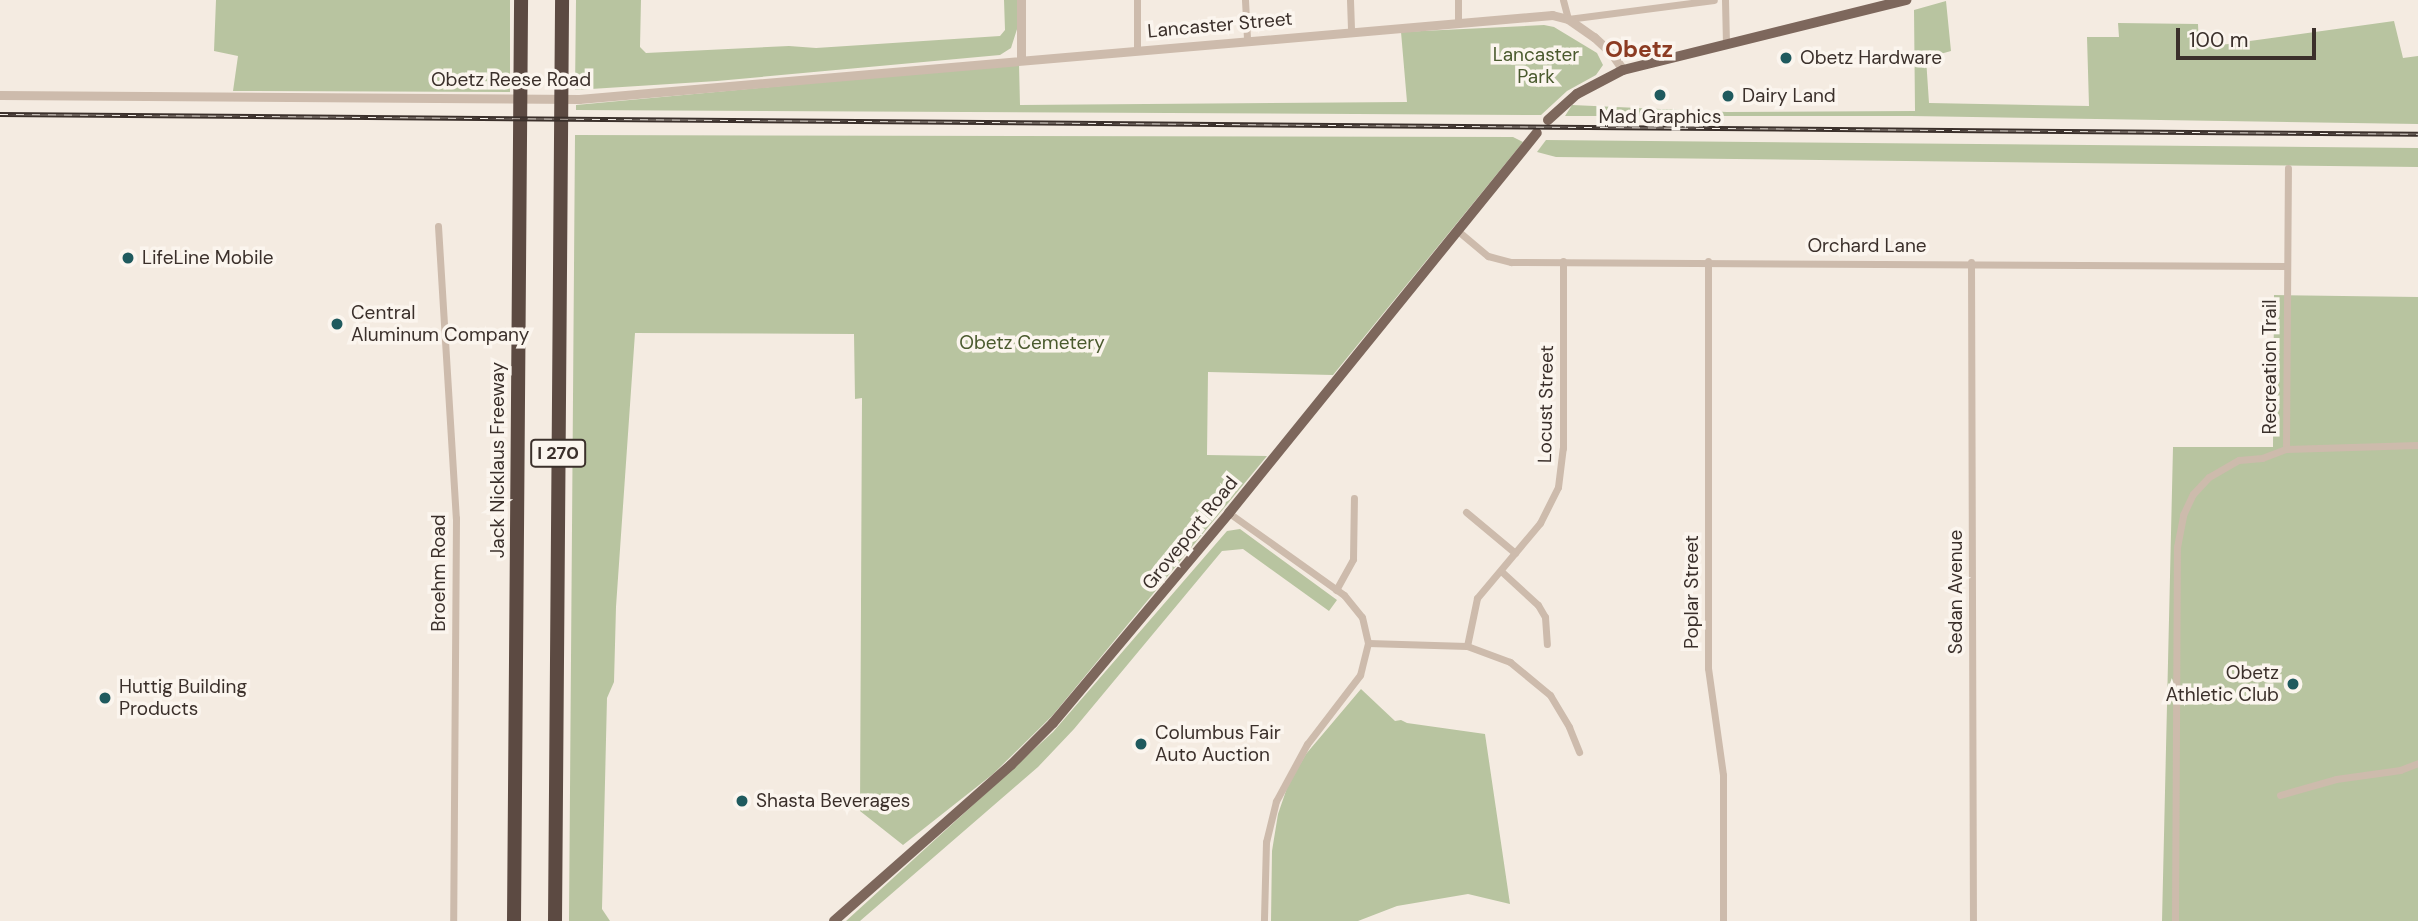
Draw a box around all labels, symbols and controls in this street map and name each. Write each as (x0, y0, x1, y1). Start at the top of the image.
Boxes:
street label: Lancaster Street (1147, 7, 1293, 43)
scale bar (2180, 14, 2320, 58)
text: 100 m (2189, 26, 2249, 54)
district label: Obetz (1605, 35, 1673, 63)
park label: Lancaster Park (1493, 44, 1579, 88)
place label: Obetz Hardware (1800, 47, 1942, 69)
marker: Obetz Hardware (1778, 50, 1794, 66)
street label: Obetz Reese Road (431, 69, 591, 91)
place label: Dairy Land (1742, 85, 1836, 107)
marker: Mad Graphics (1652, 87, 1668, 103)
marker: Dairy Land (1720, 88, 1736, 104)
place label: Mad Graphics (1599, 106, 1721, 128)
street label: Orchard Lane (1807, 235, 1927, 257)
place label: LifeLine Mobile (142, 247, 273, 269)
marker: LifeLine Mobile (120, 250, 136, 266)
street label: Recreation Trail (2259, 300, 2281, 434)
place label: Central Aluminum Company (351, 302, 529, 346)
marker: Central Aluminum Company (329, 316, 345, 332)
park label: Obetz Cemetery (959, 332, 1105, 354)
street label: Locust Street (1534, 345, 1558, 463)
street label: Jack Nicklaus Freeway (487, 362, 509, 558)
road number: I 270 (530, 438, 586, 467)
street label: Groveport Road (1137, 472, 1243, 594)
street label: Broehm Road (428, 514, 450, 632)
street label: Sedan Avenue (1945, 530, 1967, 654)
street label: Poplar Street (1681, 535, 1703, 649)
place label: Obetz Athletic Club (2166, 662, 2279, 706)
place label: Huttig Building Products (119, 676, 247, 720)
marker: Obetz Athletic Club (2285, 676, 2301, 692)
marker: Huttig Building Products (97, 690, 113, 706)
place label: Columbus Fair Auto Auction (1155, 722, 1281, 766)
marker: Columbus Fair Auto Auction (1133, 736, 1149, 752)
place label: Shasta Beverages (756, 790, 910, 812)
marker: Shasta Beverages (734, 793, 750, 809)

